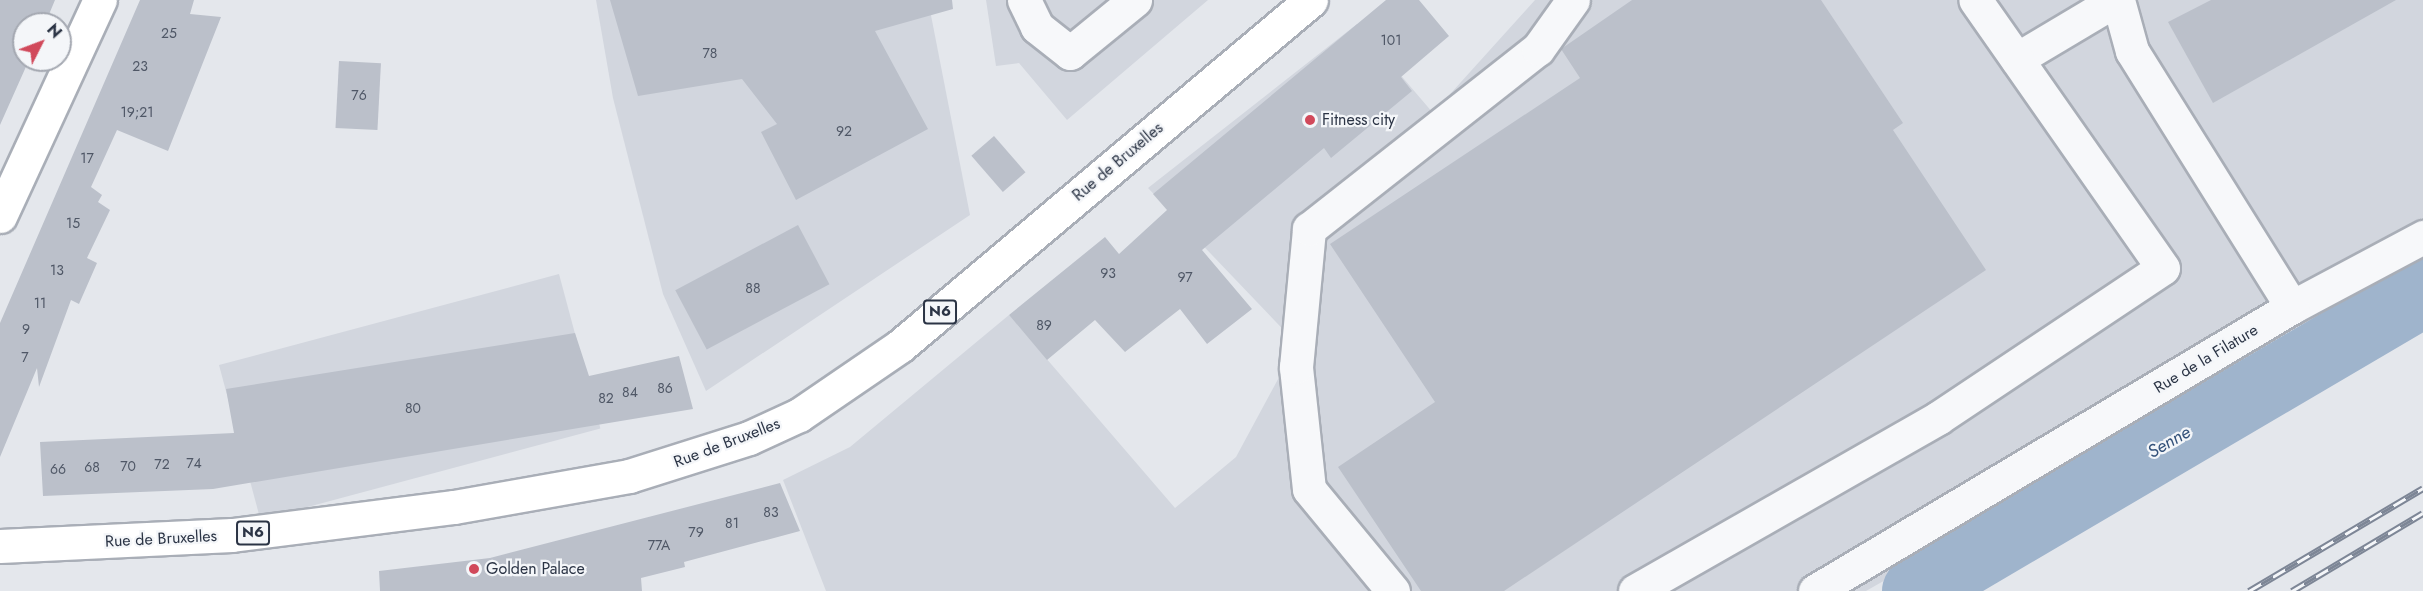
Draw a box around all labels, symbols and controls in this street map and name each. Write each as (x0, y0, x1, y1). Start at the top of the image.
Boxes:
north arrow (12, 12, 72, 72)
text: N (41, 19, 67, 43)
house number: 25 (161, 25, 177, 41)
house number: 101 (1381, 32, 1401, 48)
house number: 78 (703, 45, 717, 61)
house number: 23 (132, 58, 148, 74)
house number: 76 (351, 87, 367, 103)
house number: 19;21 (120, 104, 154, 120)
place label: Fitness city (1322, 110, 1395, 130)
marker: Fitness city (1303, 113, 1317, 127)
street label: Rue de Bruxelles (1069, 119, 1167, 205)
house number: 92 (836, 123, 852, 139)
house number: 17 (80, 150, 94, 166)
house number: 15 (66, 215, 80, 231)
house number: 13 (50, 262, 64, 278)
house number: 93 (1100, 265, 1116, 281)
house number: 97 (1178, 269, 1192, 285)
house number: 88 (745, 280, 761, 296)
house number: 11 (34, 295, 46, 311)
road number: N6 (922, 300, 958, 324)
house number: 89 (1036, 317, 1052, 333)
street label: Rue de la Filature (2150, 320, 2262, 398)
house number: 9 (22, 321, 30, 337)
house number: 7 (21, 349, 29, 365)
house number: 86 (657, 380, 673, 396)
house number: 84 (622, 384, 638, 400)
house number: 82 (598, 390, 614, 406)
house number: 80 (405, 400, 421, 416)
street label: Rue de Bruxelles (671, 414, 783, 472)
water label: Senne (2144, 421, 2194, 463)
house number: 74 (186, 455, 202, 471)
house number: 72 (154, 456, 170, 472)
house number: 70 (120, 458, 136, 474)
house number: 68 (84, 459, 100, 475)
house number: 66 (50, 461, 66, 477)
house number: 83 (763, 504, 779, 520)
house number: 81 (725, 515, 739, 531)
road number: N6 (235, 521, 271, 545)
house number: 79 (688, 524, 704, 540)
street label: Rue de Bruxelles (105, 526, 217, 552)
house number: 77A (648, 537, 670, 553)
place label: Golden Palace (486, 559, 585, 579)
marker: Golden Palace (467, 562, 481, 576)

